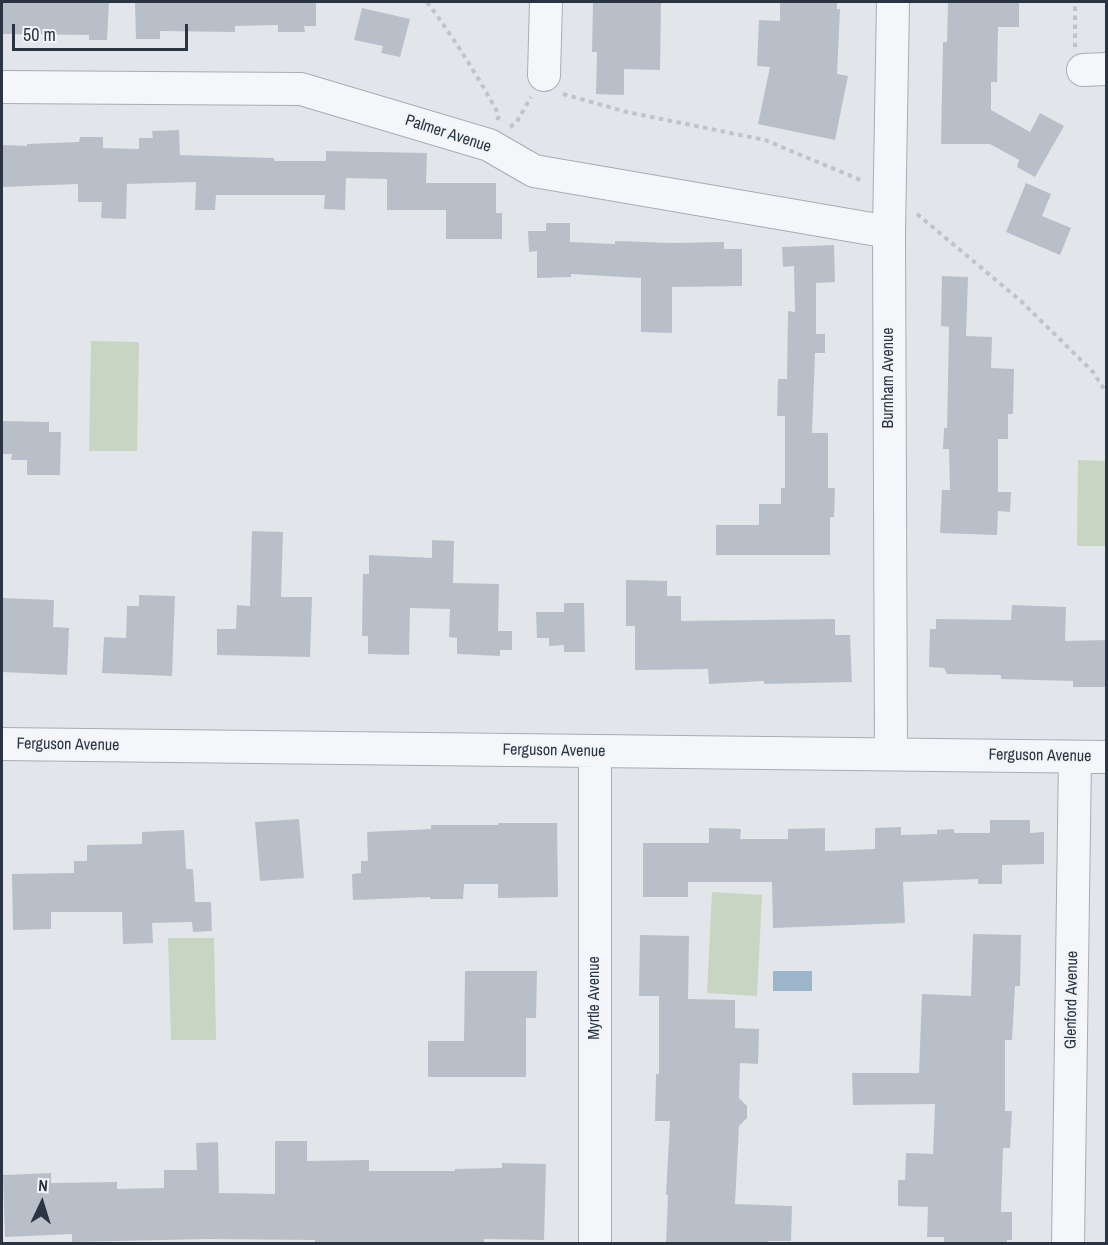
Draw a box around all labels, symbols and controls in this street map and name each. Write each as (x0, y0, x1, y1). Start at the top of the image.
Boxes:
scale bar (15, 12, 190, 50)
text: 50 m (23, 22, 56, 47)
street label: Palmer Avenue (402, 111, 494, 157)
street label: Burnham Avenue (879, 327, 899, 429)
street label: Ferguson Avenue (16, 735, 120, 755)
street label: Ferguson Avenue (502, 741, 606, 761)
street label: Ferguson Avenue (988, 746, 1092, 766)
street label: Glenford Avenue (1062, 951, 1082, 1049)
street label: Myrtle Avenue (585, 956, 605, 1040)
north arrow (12, 1173, 72, 1233)
text: N (38, 1174, 49, 1196)

